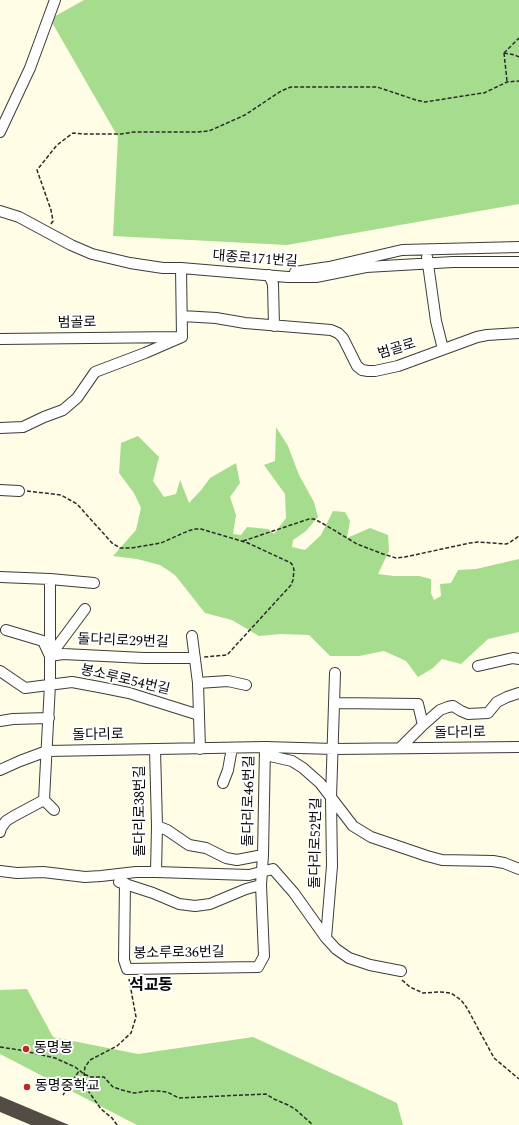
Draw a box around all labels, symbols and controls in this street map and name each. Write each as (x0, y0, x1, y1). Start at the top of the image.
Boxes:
street label: 대종로171번길 (212, 249, 298, 271)
street label: 범골로 (58, 315, 96, 333)
street label: 범골로 (376, 336, 418, 364)
street label: 돌다리로29번길 (77, 632, 169, 652)
street label: 봉소루로54번길 (79, 663, 171, 699)
street label: 돌다리로 (434, 725, 486, 743)
street label: 돌다리로 (72, 727, 124, 745)
street label: 돌다리로46번길 (241, 755, 259, 847)
street label: 돌다리로38번길 (133, 765, 149, 857)
street label: 돌다리로52번길 (308, 797, 326, 889)
street label: 봉소루로36번길 (133, 945, 225, 963)
district label: 석교동 (129, 977, 173, 997)
place label: 동명봉 (34, 1041, 73, 1057)
marker: 동명봉 (21, 1044, 31, 1054)
place label: 동명중학교 (35, 1079, 99, 1095)
marker: 동명중학교 (22, 1082, 32, 1092)

